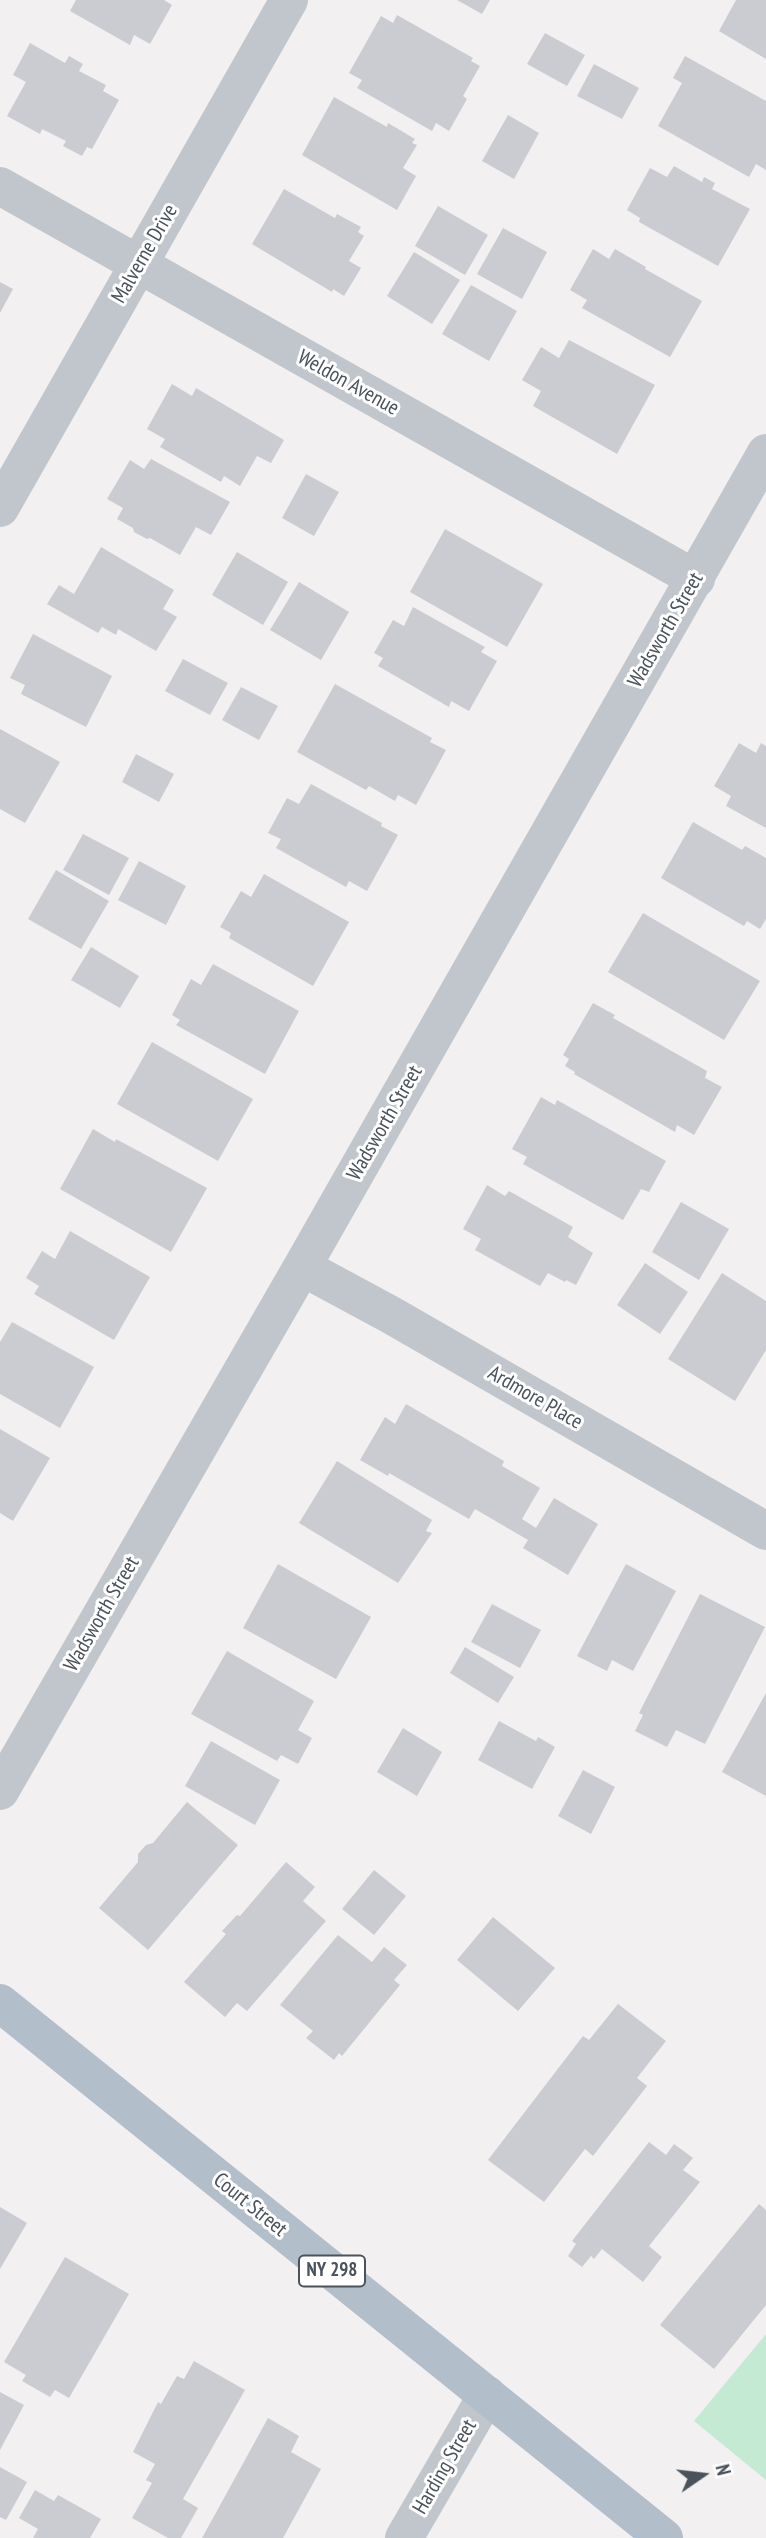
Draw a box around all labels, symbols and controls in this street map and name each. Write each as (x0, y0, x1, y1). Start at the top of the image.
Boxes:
street label: Malverne Drive (107, 200, 183, 308)
street label: Weldon Avenue (293, 345, 403, 421)
street label: Wadsworth Street (623, 568, 709, 692)
street label: Wadsworth Street (342, 1061, 428, 1185)
street label: Ardmore Place (483, 1361, 587, 1435)
street label: Wadsworth Street (59, 1552, 145, 1676)
street label: Court Street (208, 2168, 292, 2242)
road number: NY 298 (299, 2256, 365, 2286)
street label: Harding Street (408, 2415, 482, 2519)
north arrow (668, 2440, 738, 2510)
text: N (710, 2462, 736, 2478)

